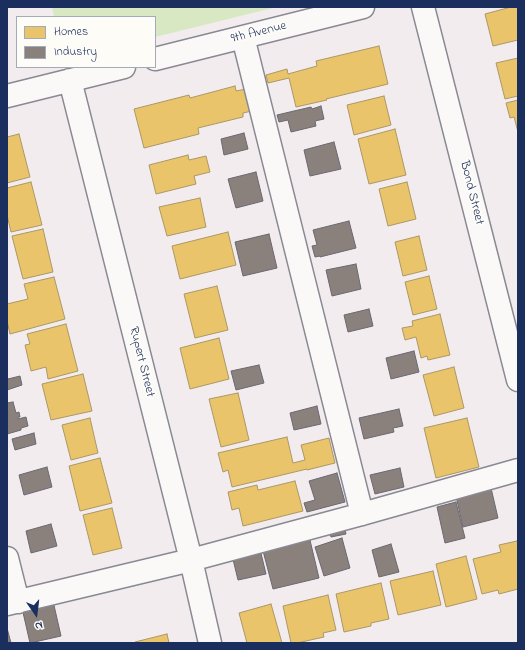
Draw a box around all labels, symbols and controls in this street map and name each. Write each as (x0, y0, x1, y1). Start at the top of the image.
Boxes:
legend (16, 16, 156, 68)
street label: 9th Avenue (230, 19, 288, 47)
text: Homes (54, 23, 88, 41)
text: Industry (54, 43, 97, 61)
street label: Bond Street (456, 159, 486, 227)
street label: Rupert Street (125, 325, 157, 399)
north arrow (16, 594, 56, 634)
text: N (33, 617, 44, 634)

